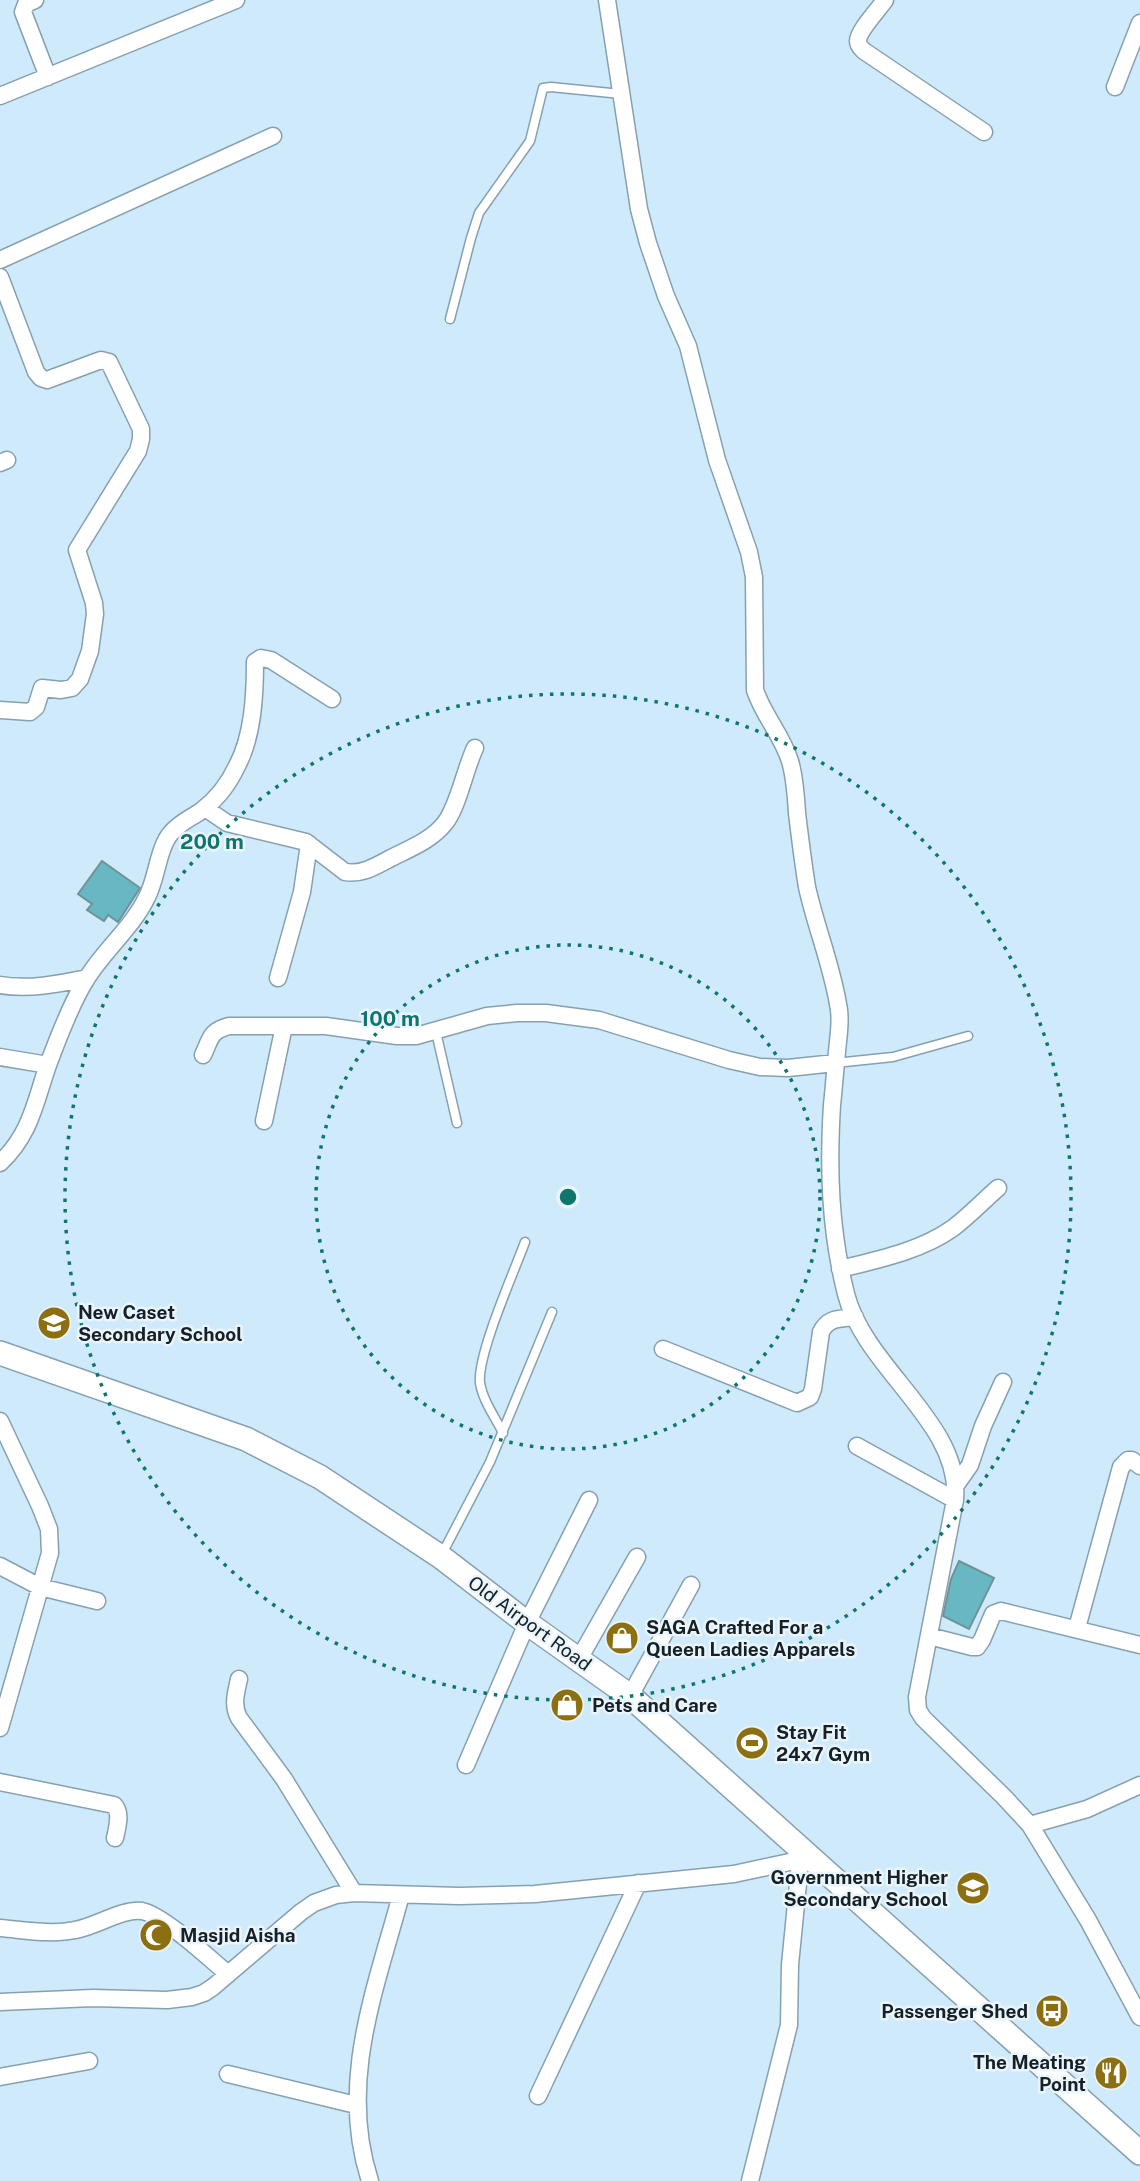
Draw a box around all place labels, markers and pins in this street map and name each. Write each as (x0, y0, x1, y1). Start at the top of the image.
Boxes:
centre of rings (556, 1185, 580, 1209)
place label: New Caset Secondary School (78, 1301, 243, 1345)
school or university icon: New Caset Secondary School (35, 1304, 73, 1342)
place label: SAGA Crafted For a Queen Ladies Apparels (646, 1616, 855, 1660)
shop icon: SAGA Crafted For a Queen Ladies Apparels (603, 1619, 641, 1657)
shop icon: Pets and Care (548, 1686, 586, 1724)
place label: Pets and Care (592, 1694, 718, 1716)
place label: Stay Fit 24x7 Gym (776, 1721, 870, 1765)
sports icon: Stay Fit 24x7 Gym (733, 1724, 771, 1762)
place label: Government Higher Secondary School (771, 1866, 948, 1910)
school or university icon: Government Higher Secondary School (954, 1869, 992, 1907)
mosque icon: Masjid Aisha (137, 1916, 175, 1954)
place label: Masjid Aisha (180, 1924, 295, 1946)
bus stop icon: Passenger Shed (1033, 1992, 1071, 2030)
place label: Passenger Shed (881, 2000, 1028, 2022)
place label: The Meating Point (973, 2051, 1086, 2095)
restaurant icon: The Meating Point (1092, 2054, 1130, 2092)

